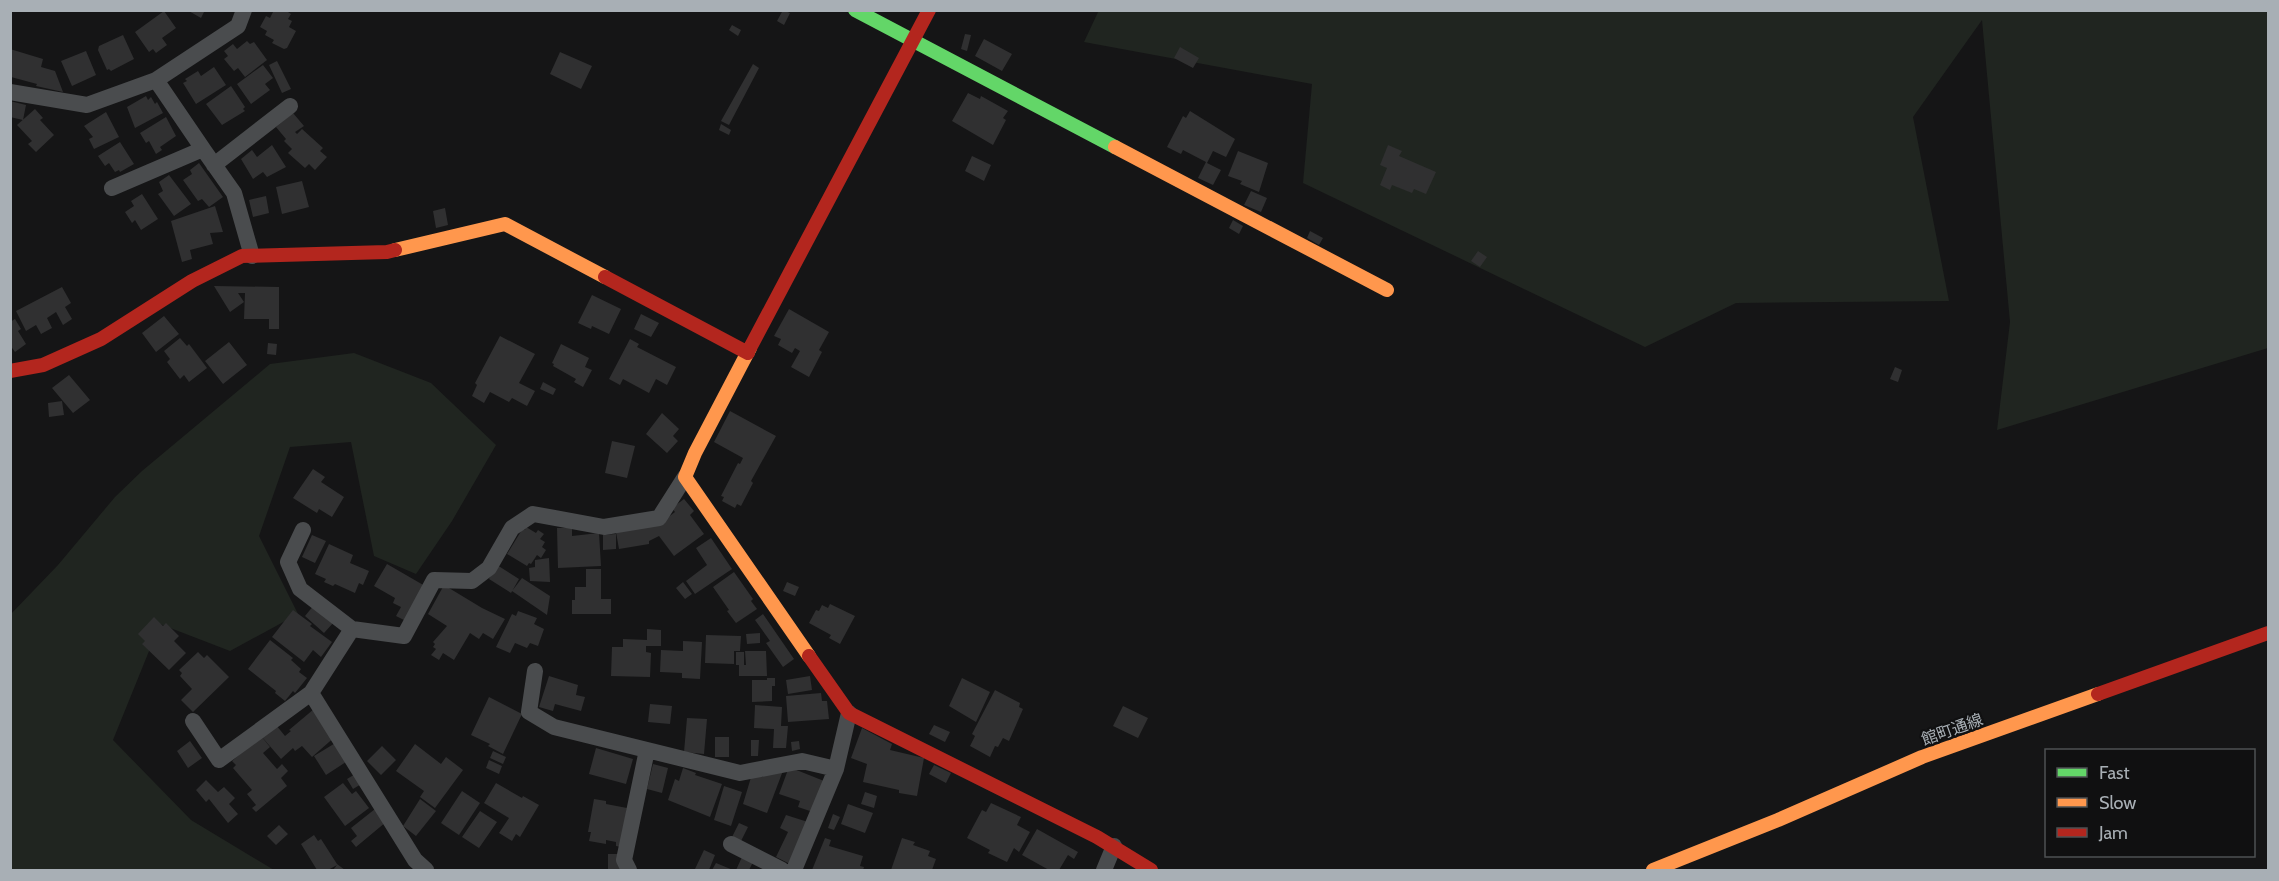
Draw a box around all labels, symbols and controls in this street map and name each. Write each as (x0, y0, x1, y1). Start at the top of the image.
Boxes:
street label: 館町通線 (1919, 710, 1985, 749)
legend (2045, 749, 2255, 857)
text: Fast (2099, 762, 2130, 784)
text: Slow (2099, 792, 2136, 814)
text: Jam (2098, 822, 2128, 844)

